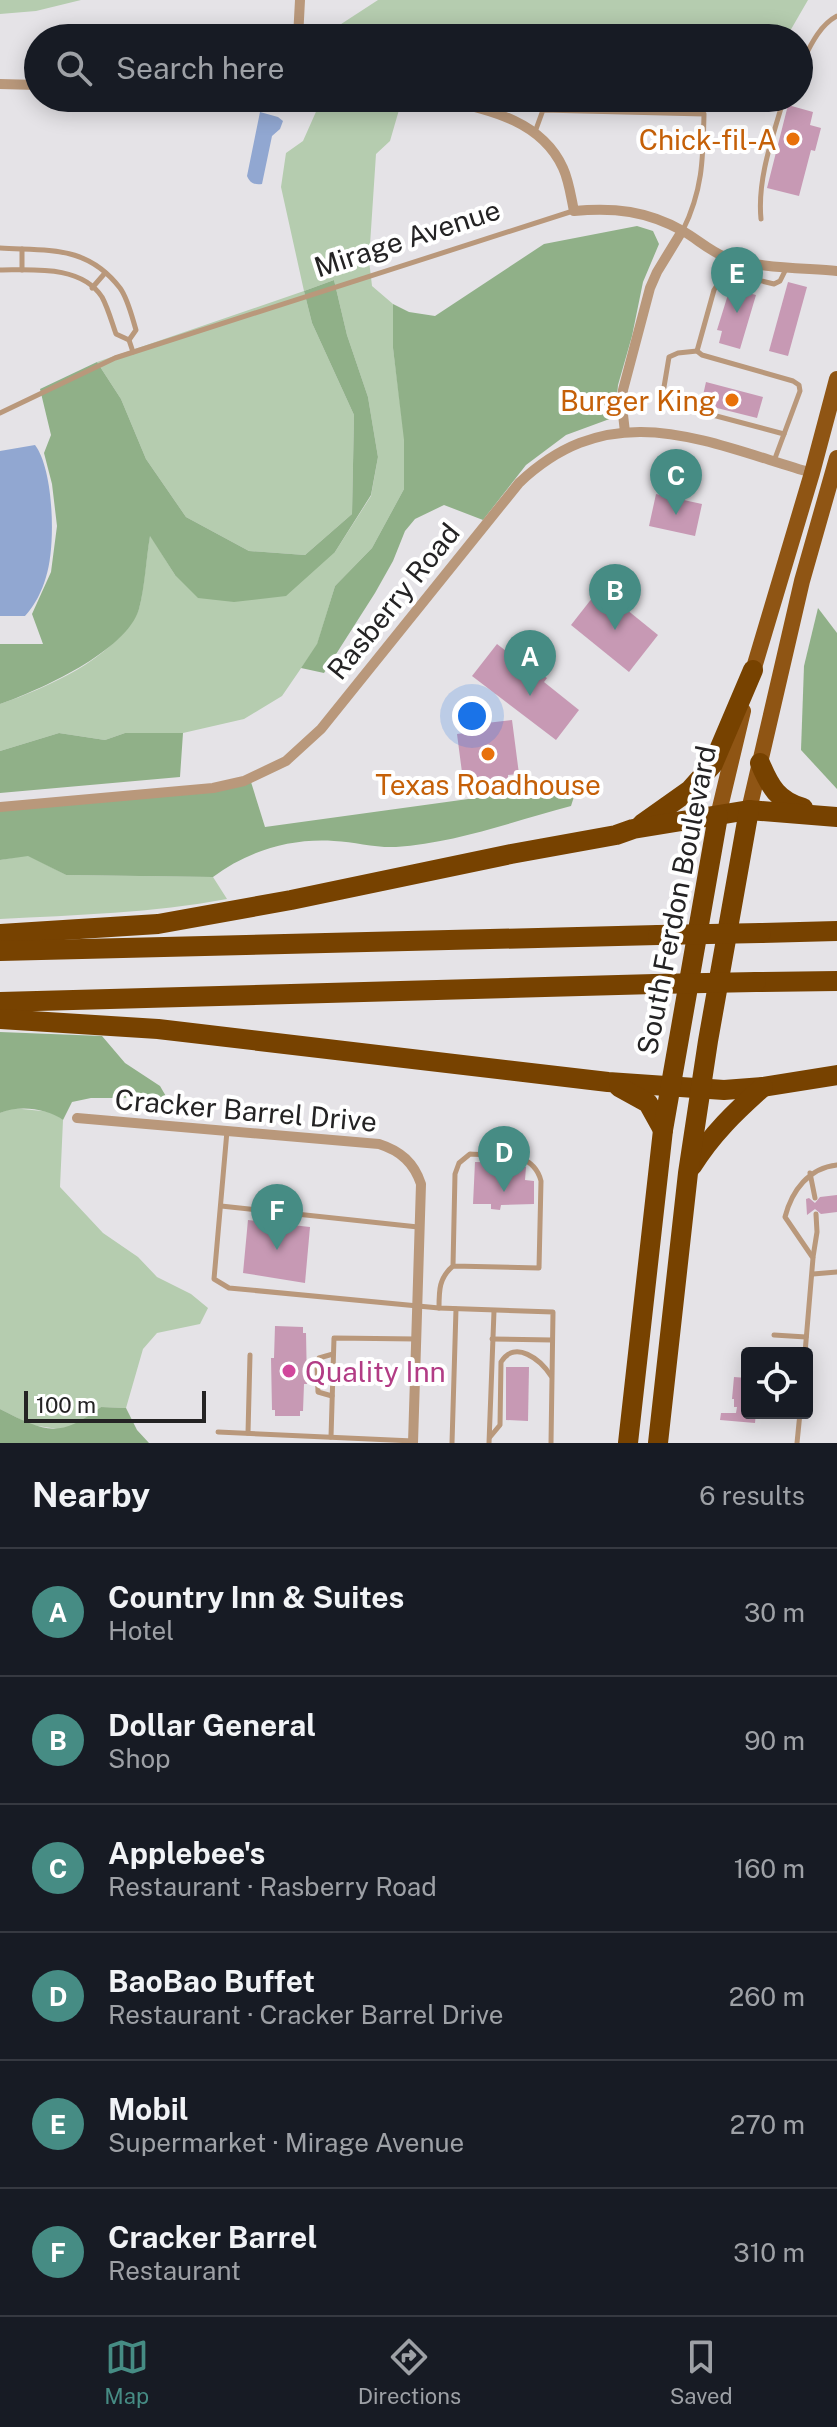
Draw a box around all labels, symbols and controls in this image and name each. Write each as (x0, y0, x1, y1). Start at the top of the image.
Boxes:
search box (24, 24, 813, 112)
icon: search (52, 46, 96, 90)
text: Search here (116, 50, 284, 86)
place label: Chick-fil-A (639, 123, 777, 156)
marker: Chick-fil-A (784, 130, 802, 148)
street label: Mirage Avenue (310, 192, 504, 284)
pin: E (711, 247, 763, 313)
place label: Burger King (560, 384, 716, 417)
marker: Burger King (723, 391, 741, 409)
pin: C (650, 449, 702, 515)
street label: Rasberry Road (320, 516, 466, 686)
pin: B (589, 564, 641, 630)
pin: A (504, 630, 556, 696)
your location (452, 696, 492, 736)
street label: South Ferdon Boulevard (630, 743, 722, 1057)
marker: Texas Roadhouse (479, 745, 497, 763)
place label: Texas Roadhouse (375, 768, 601, 801)
street label: Cracker Barrel Drive (114, 1082, 378, 1138)
pin: D (478, 1126, 530, 1192)
pin: F (251, 1184, 303, 1250)
map controls (741, 1347, 813, 1419)
button: locate (741, 1347, 813, 1419)
place label: Quality Inn (305, 1355, 446, 1388)
marker: Quality Inn (280, 1362, 298, 1380)
scale bar (24, 1387, 206, 1423)
text: 100 m (36, 1392, 96, 1418)
text: Nearby (32, 1475, 150, 1515)
text: 6 results (699, 1480, 805, 1511)
text: Country Inn & Suites (108, 1579, 404, 1615)
text: A (49, 1597, 67, 1628)
text: 30 m (744, 1597, 805, 1628)
text: Hotel (108, 1615, 174, 1646)
text: Dollar General (108, 1707, 316, 1743)
text: B (49, 1725, 67, 1756)
text: 90 m (744, 1725, 805, 1756)
text: Shop (108, 1743, 171, 1774)
text: Applebee's (108, 1835, 265, 1871)
text: C (49, 1853, 67, 1884)
text: 160 m (734, 1853, 805, 1884)
text: Restaurant · Rasberry Road (108, 1871, 437, 1902)
text: BaoBao Buffet (108, 1963, 315, 1999)
text: D (49, 1981, 67, 2012)
text: 260 m (729, 1981, 805, 2012)
text: Restaurant · Cracker Barrel Drive (108, 1999, 504, 2030)
text: Mobil (108, 2091, 189, 2127)
text: E (50, 2109, 66, 2140)
text: 270 m (730, 2109, 805, 2140)
text: Supermarket · Mirage Avenue (108, 2127, 464, 2158)
text: Cracker Barrel (108, 2219, 317, 2255)
text: F (50, 2237, 66, 2268)
text: 310 m (733, 2237, 805, 2268)
text: Restaurant (108, 2255, 241, 2286)
tab: Map (104, 2335, 149, 2409)
tab: Directions (358, 2335, 461, 2409)
tab: Saved (670, 2335, 733, 2409)

